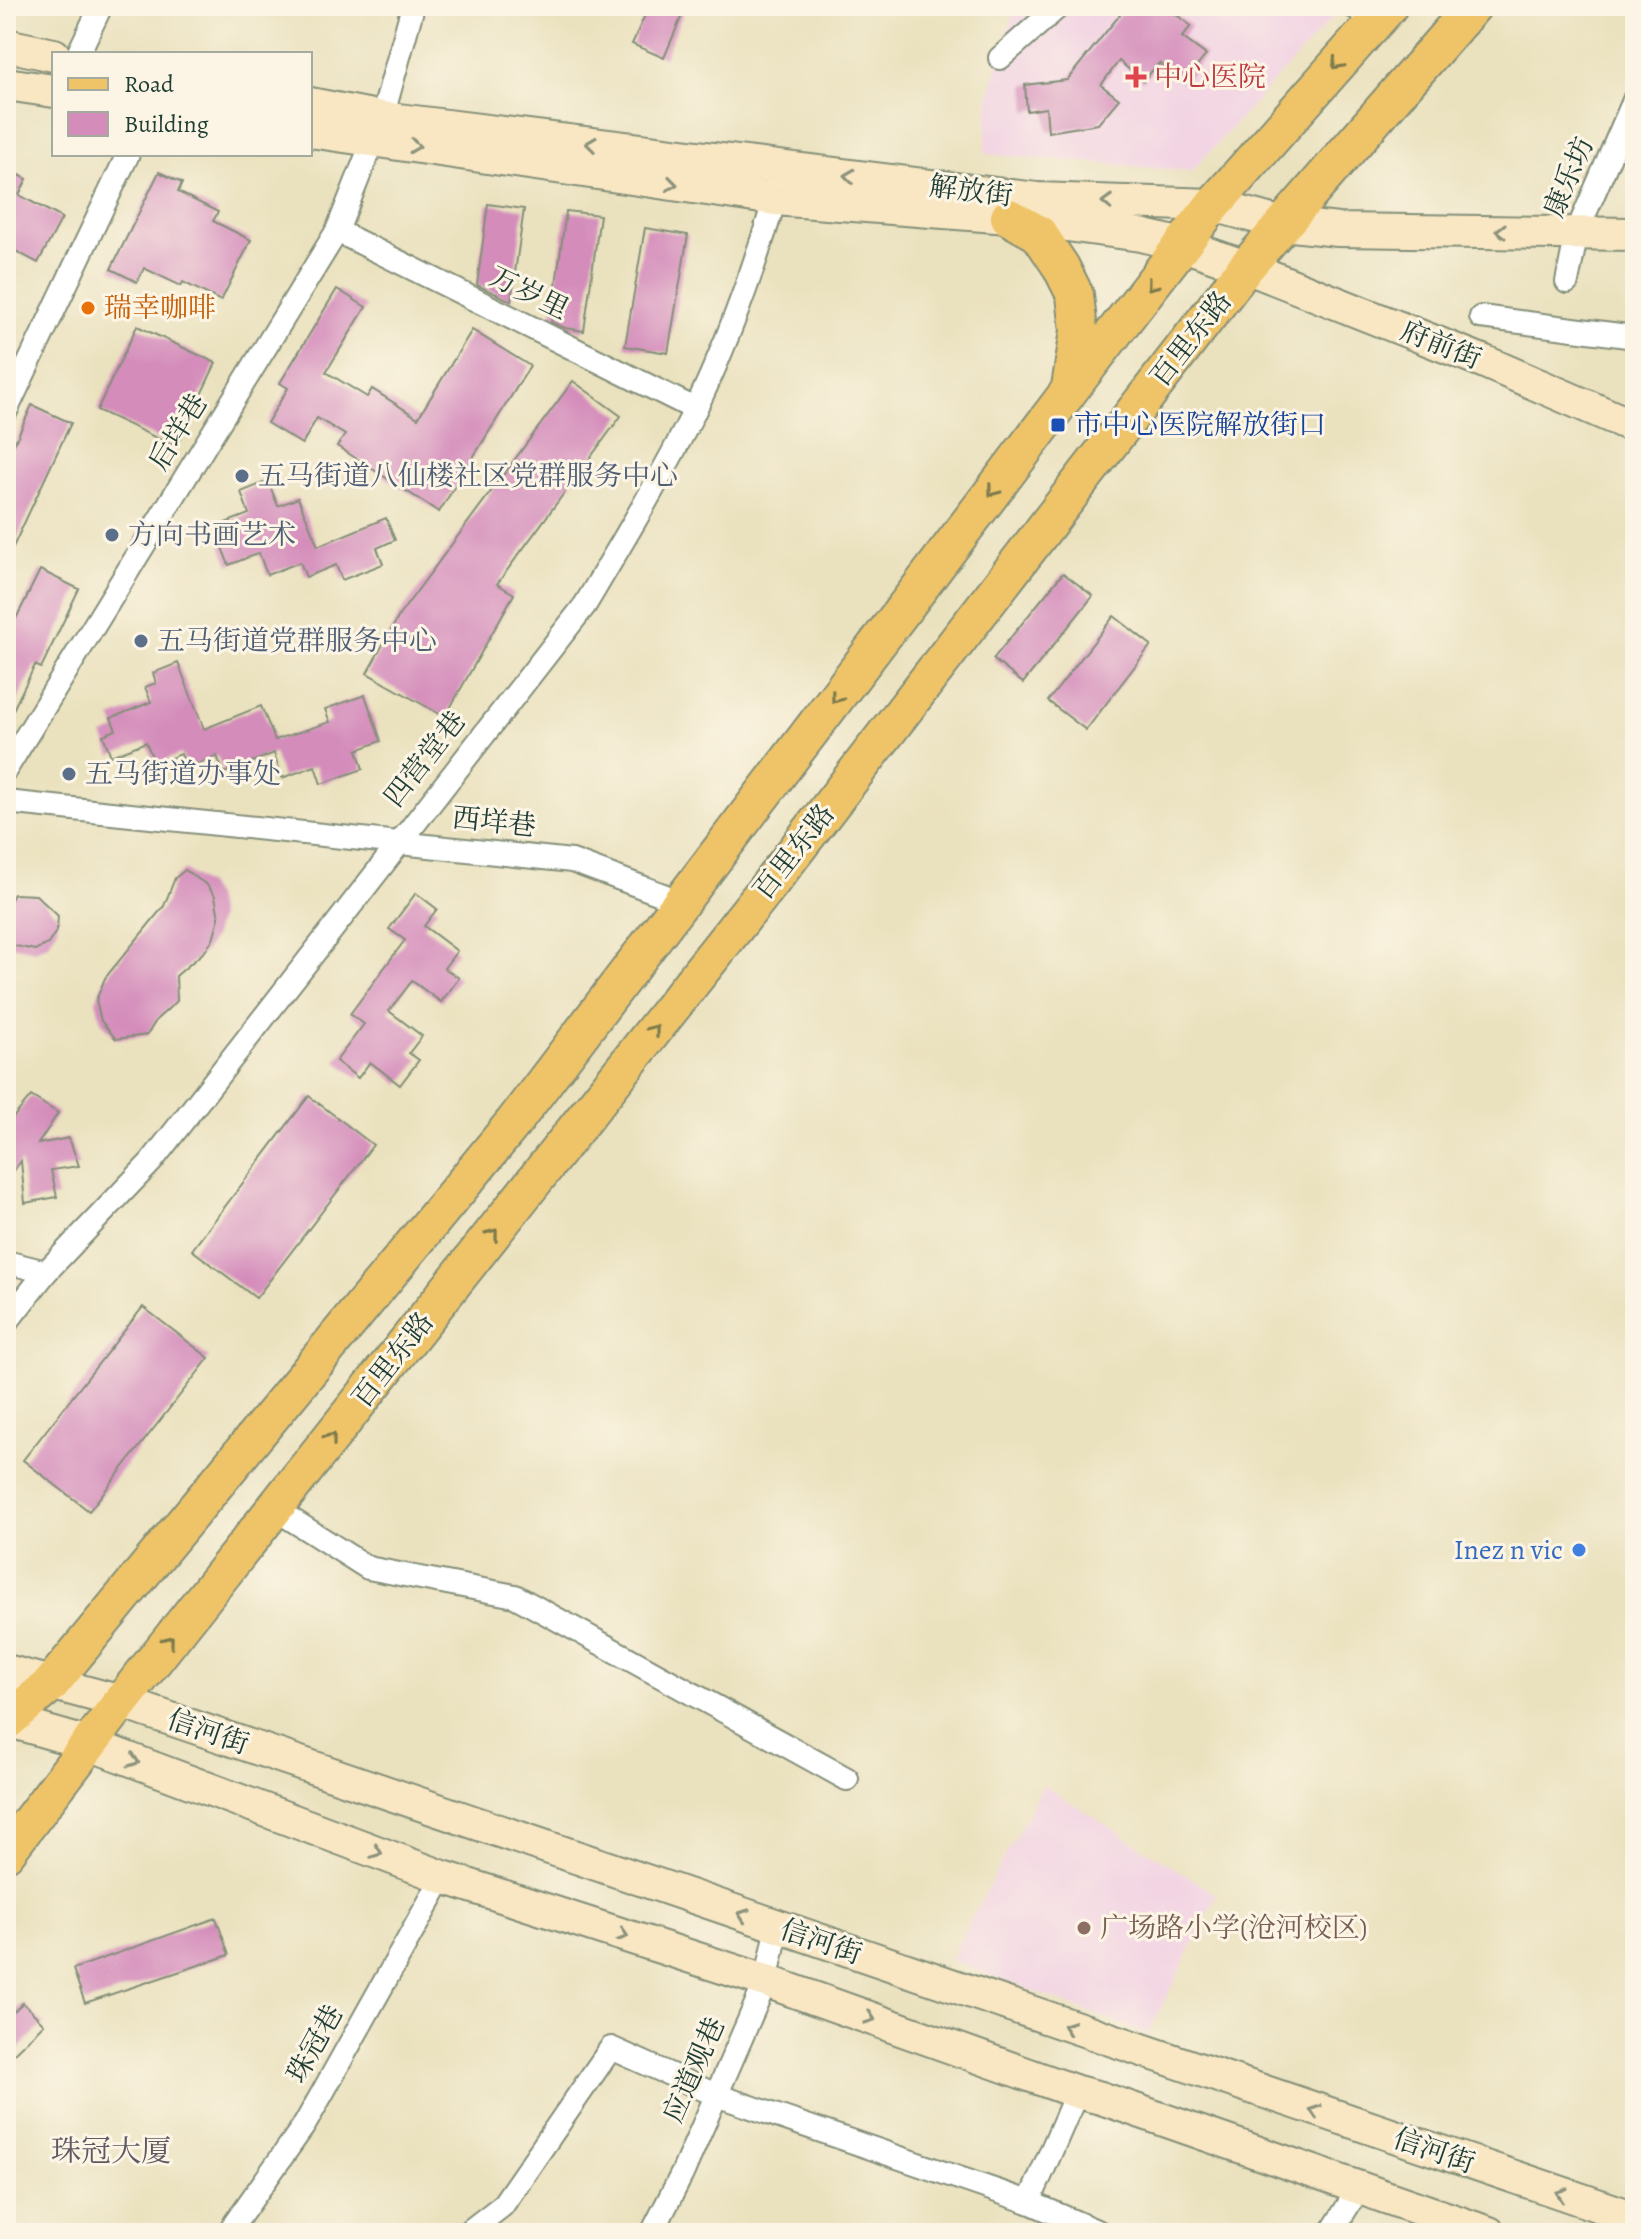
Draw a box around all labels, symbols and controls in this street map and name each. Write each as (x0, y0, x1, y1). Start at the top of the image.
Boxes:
legend (52, 52, 312, 156)
one-way arrow (1332, 55, 1346, 70)
place label: 中心医院 (1154, 58, 1266, 96)
marker: 中心医院 (1125, 66, 1147, 88)
text: Road (124, 68, 174, 100)
text: Building (124, 108, 209, 140)
street label: 康乐坊 (1535, 131, 1603, 223)
one-way arrow (584, 136, 598, 153)
one-way arrow (408, 137, 422, 154)
street label: 解放街 (927, 167, 1015, 215)
one-way arrow (842, 168, 856, 185)
one-way arrow (665, 175, 679, 192)
one-way arrow (1100, 193, 1113, 210)
one-way arrow (1494, 222, 1507, 240)
street label: 万岁里 (483, 258, 575, 328)
one-way arrow (1147, 276, 1161, 291)
street label: 百里东路 (1142, 283, 1240, 395)
place label: 瑞幸咖啡 (104, 289, 216, 327)
marker: 瑞幸咖啡 (79, 299, 97, 317)
street label: 府前街 (1395, 312, 1487, 378)
street label: 后垟巷 (140, 386, 216, 478)
place label: 市中心医院解放街口 (1074, 406, 1326, 444)
marker: 市中心医院解放街口 (1049, 416, 1067, 434)
place label: 五马街道八仙楼社区党群服务中心 (258, 457, 678, 495)
marker: 五马街道八仙楼社区党群服务中心 (233, 467, 251, 485)
one-way arrow (989, 482, 1003, 497)
place label: 方向书画艺术 (128, 516, 296, 554)
marker: 方向书画艺术 (103, 526, 121, 544)
place label: 五马街道党群服务中心 (157, 622, 437, 660)
marker: 五马街道党群服务中心 (132, 632, 150, 650)
one-way arrow (832, 690, 846, 704)
street label: 四营堂巷 (376, 703, 474, 815)
place label: 五马街道办事处 (85, 755, 281, 793)
marker: 五马街道办事处 (60, 765, 78, 783)
street label: 百里东路 (745, 796, 843, 908)
street label: 西垟巷 (450, 799, 538, 845)
one-way arrow (644, 1025, 659, 1039)
one-way arrow (483, 1228, 497, 1243)
street label: 百里东路 (344, 1304, 442, 1416)
one-way arrow (322, 1432, 336, 1447)
place label: Inez n vic (1454, 1531, 1563, 1569)
marker: Inez n vic (1570, 1541, 1588, 1559)
one-way arrow (160, 1635, 174, 1650)
street label: 信河街 (162, 1700, 254, 1764)
one-way arrow (126, 1751, 140, 1768)
one-way arrow (369, 1842, 383, 1859)
one-way arrow (737, 1909, 751, 1925)
place label: 广场路小学(沧河校区) (1100, 1909, 1367, 1947)
street label: 信河街 (775, 1910, 867, 1974)
marker: 广场路小学(沧河校区) (1075, 1919, 1093, 1937)
one-way arrow (616, 1926, 630, 1942)
street label: 珠冠巷 (278, 1998, 352, 2090)
one-way arrow (862, 2008, 876, 2024)
street label: 应道观巷 (654, 2011, 734, 2129)
one-way arrow (1062, 2020, 1076, 2037)
one-way arrow (1308, 2104, 1322, 2120)
street label: 信河街 (1388, 2119, 1480, 2183)
district label: 珠冠大厦 (51, 2131, 171, 2171)
one-way arrow (1555, 2187, 1568, 2203)

